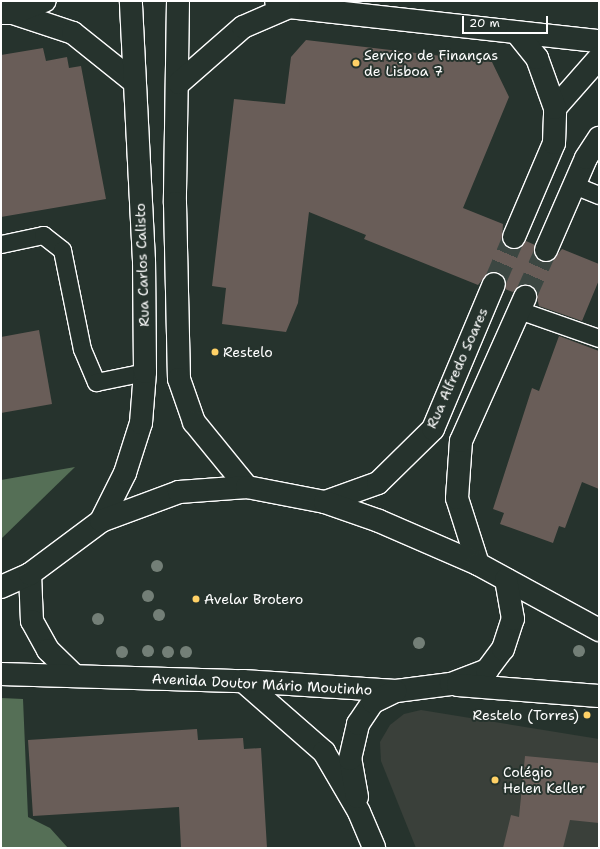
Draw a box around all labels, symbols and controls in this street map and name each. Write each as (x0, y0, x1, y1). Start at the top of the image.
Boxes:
scale bar (464, 8, 550, 34)
text: 20 m (469, 15, 500, 31)
place label: Serviço de Finanças de Lisboa 7 (364, 47, 498, 80)
marker: Serviço de Finanças de Lisboa 7 (351, 58, 361, 68)
street label: Rua Carlos Calisto (131, 203, 153, 327)
street label: Rua Alfredo Soares (423, 305, 491, 431)
place label: Restelo (223, 344, 273, 360)
marker: Restelo (210, 347, 220, 357)
place label: Avelar Brotero (204, 591, 303, 607)
marker: Avelar Brotero (191, 594, 201, 604)
street label: Avenida Doutor Mário Moutinho (151, 670, 373, 698)
place label: Restelo (Torres) (473, 707, 579, 723)
marker: Restelo (Torres) (582, 710, 592, 720)
place label: Colégio Helen Keller (503, 764, 585, 796)
marker: Colégio Helen Keller (490, 775, 500, 785)

